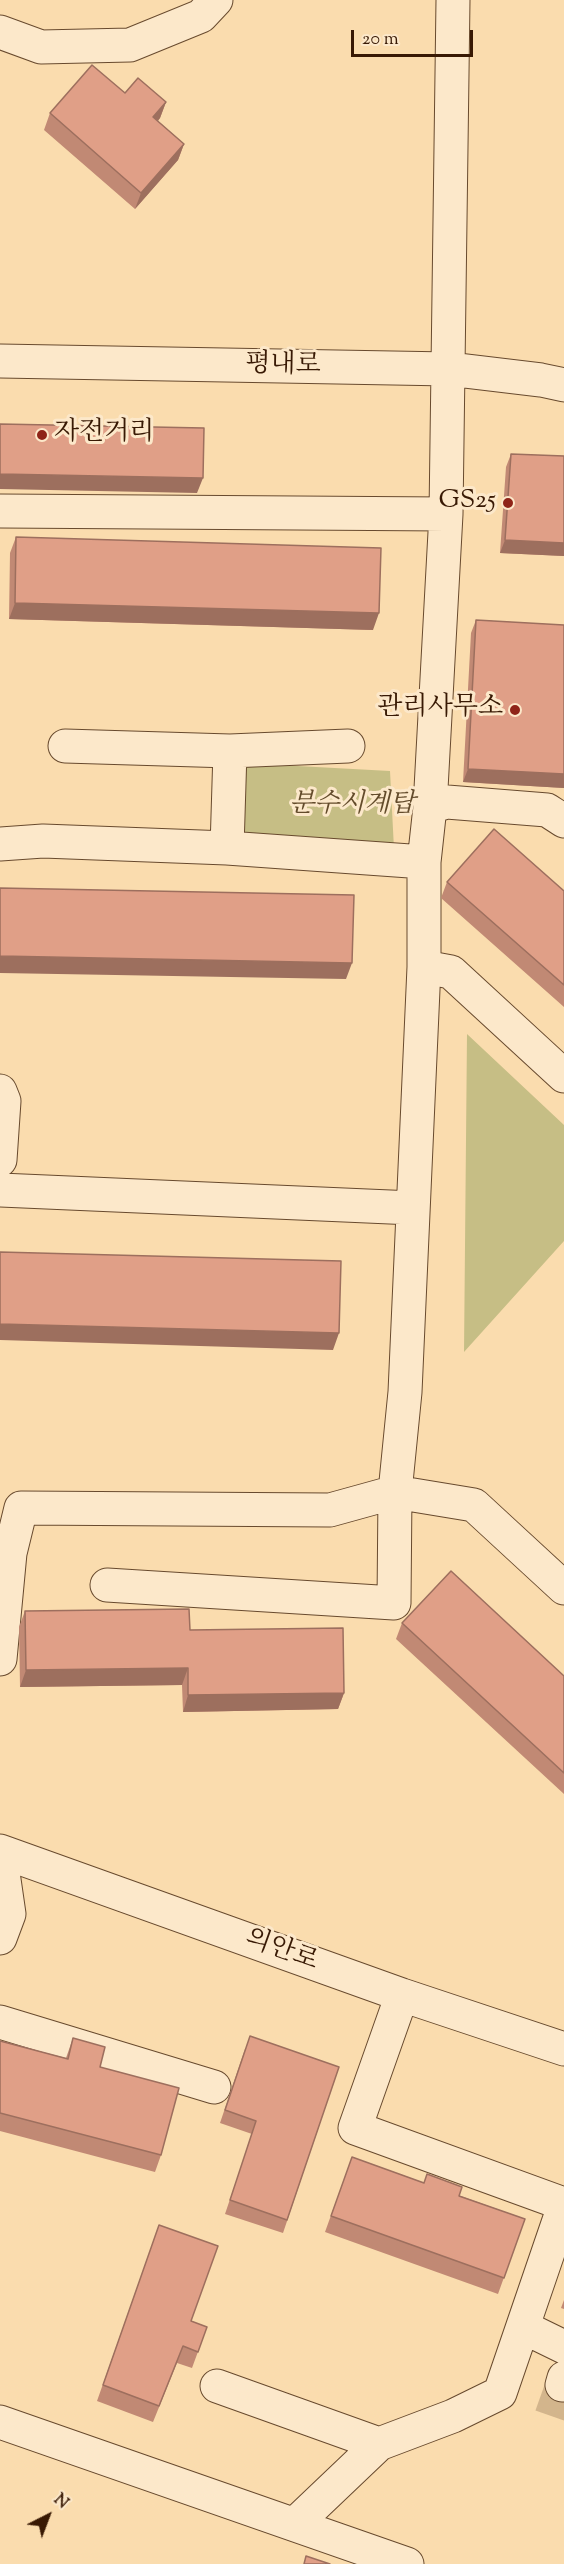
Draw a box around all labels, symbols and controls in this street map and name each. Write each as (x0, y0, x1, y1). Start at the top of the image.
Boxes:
scale bar (354, 18, 476, 56)
text: 20 m (362, 27, 399, 53)
street label: 평내로 (245, 351, 321, 383)
place label: 자전거리 (54, 419, 154, 451)
marker: 자전거리 (35, 428, 49, 442)
place label: GS25 (438, 487, 496, 519)
marker: GS25 (501, 496, 515, 510)
place label: 관리사무소 (377, 694, 503, 726)
marker: 관리사무소 (508, 703, 522, 717)
park label: 분수시계탑 (289, 791, 415, 823)
street label: 의안로 (240, 1924, 322, 1980)
north arrow (18, 2486, 78, 2546)
text: N (48, 2489, 73, 2515)

